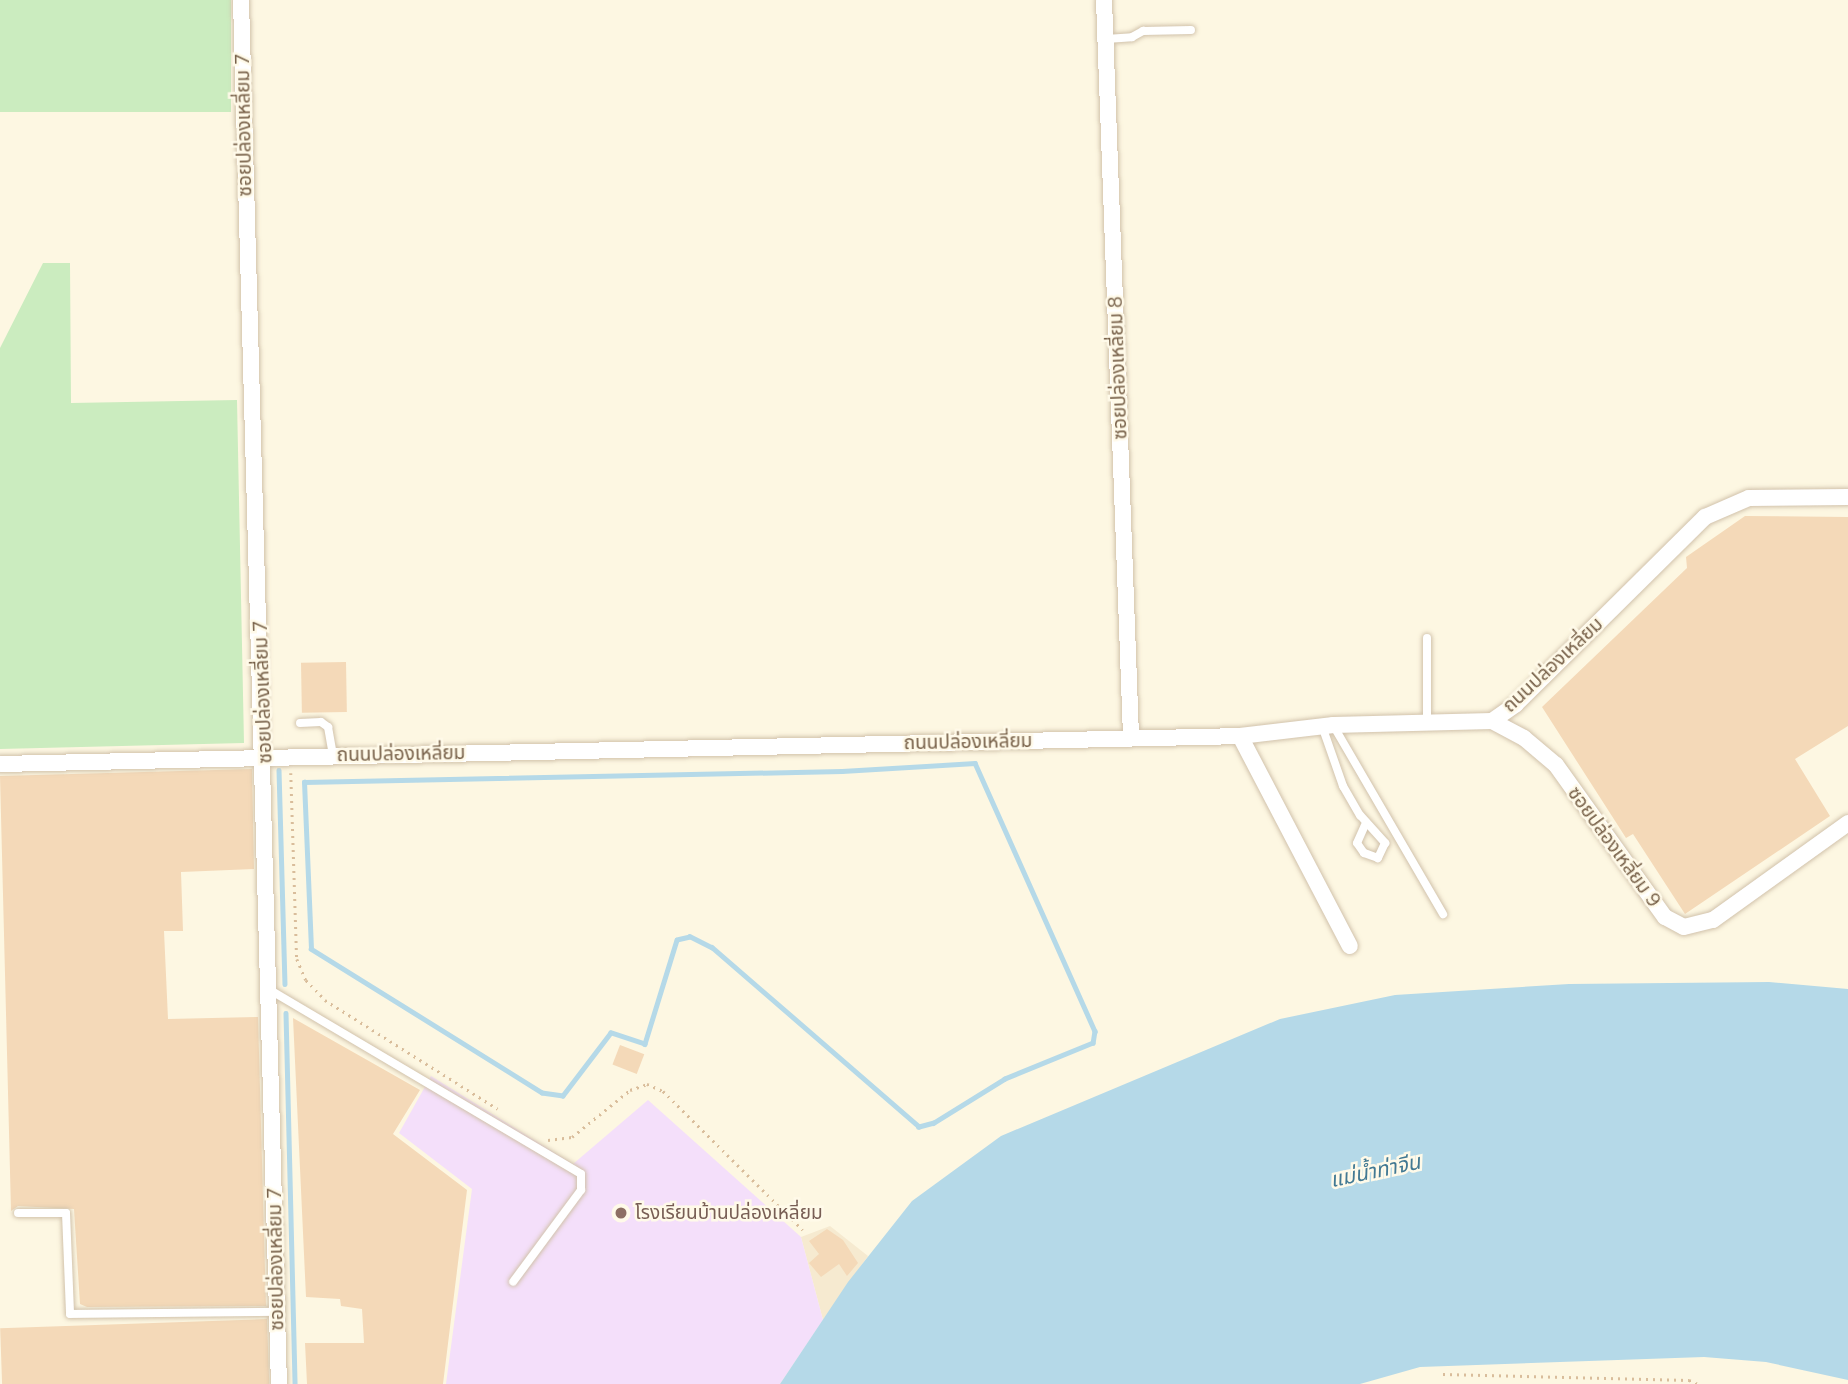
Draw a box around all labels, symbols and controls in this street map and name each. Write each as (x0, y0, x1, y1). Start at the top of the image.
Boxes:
street label: ซอยปล่องเหลี่ยม 7 (231, 53, 257, 197)
street label: ซอยปล่องเหลี่ยม 8 (1104, 296, 1132, 440)
street label: ถนนปล่องเหลี่ยม (1498, 613, 1608, 717)
street label: ซอยปล่องเหลี่ยม 7 (249, 620, 277, 764)
street label: ถนนปล่องเหลี่ยม (903, 729, 1033, 755)
street label: ถนนปล่องเหลี่ยม (336, 741, 466, 767)
street label: ซอยปล่องเหลี่ยม 9 (1563, 782, 1665, 912)
water label: แม่น้ำท่าจีน (1328, 1148, 1422, 1192)
street label: ซอยปล่องเหลี่ยม 7 (263, 1187, 289, 1331)
place label: โรงเรียนบ้านปล่องเหลี่ยม (635, 1202, 823, 1224)
marker: โรงเรียนบ้านปล่องเหลี่ยม (613, 1205, 629, 1221)

